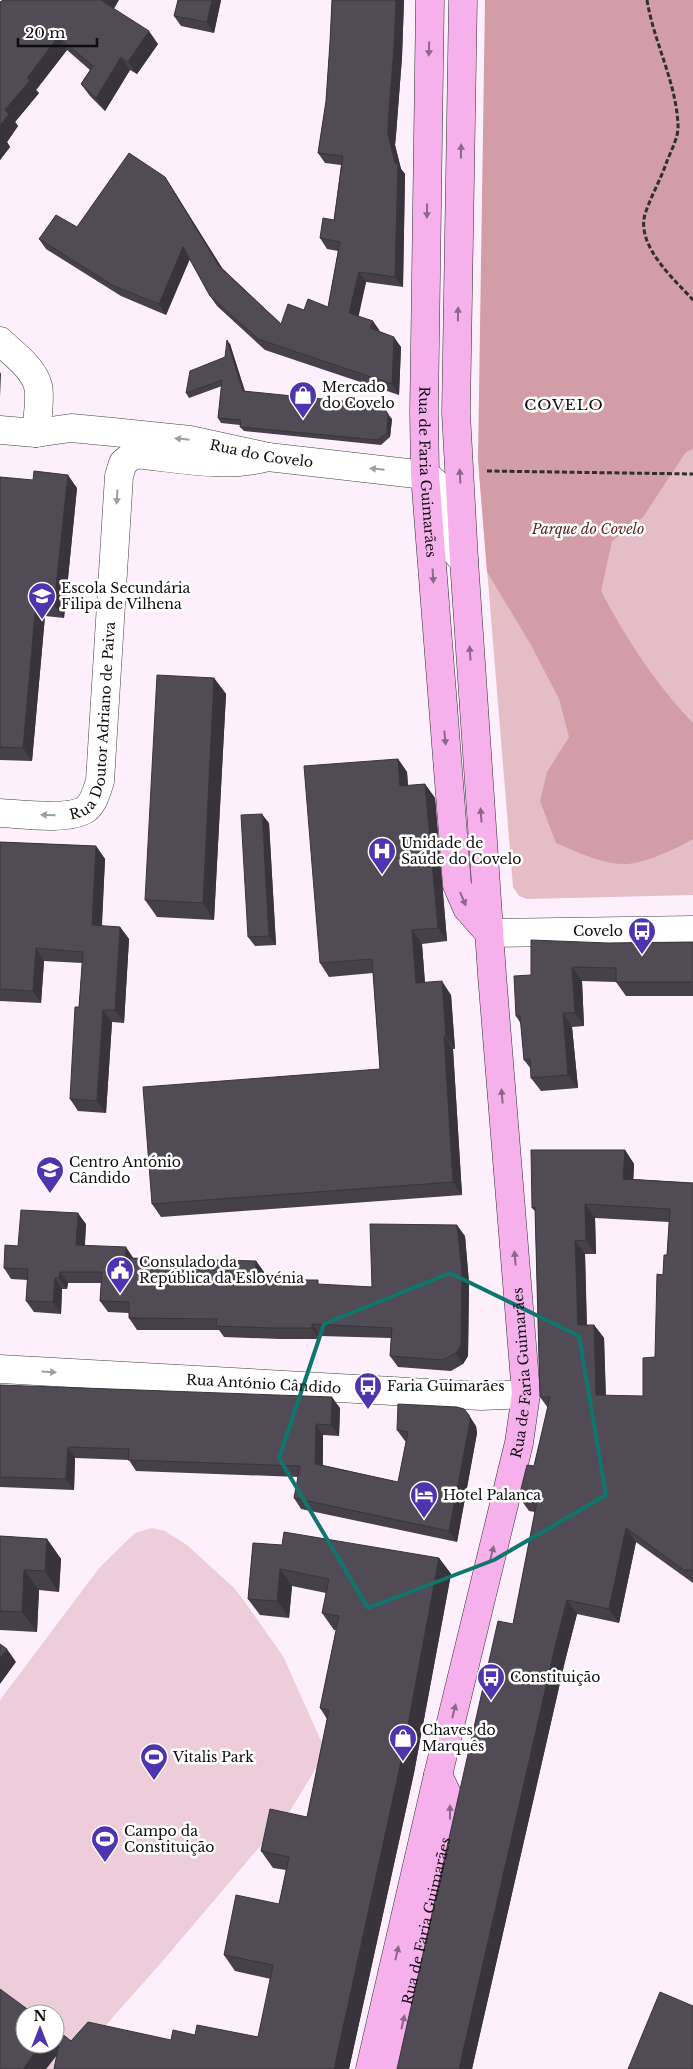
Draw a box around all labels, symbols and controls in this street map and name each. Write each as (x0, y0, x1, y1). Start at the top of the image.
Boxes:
scale bar (18, 15, 96, 47)
text: 20 m (25, 23, 65, 42)
one-way arrow (425, 41, 433, 57)
one-way arrow (457, 143, 465, 159)
one-way arrow (423, 203, 431, 219)
one-way arrow (454, 306, 462, 322)
place label: Mercado do Covelo (322, 378, 395, 412)
shop icon: Mercado do Covelo (288, 380, 318, 419)
street label: Rua de Faria Guimarães (415, 386, 440, 558)
district label: COVELO (524, 395, 604, 414)
one-way arrow (174, 435, 190, 443)
street label: Rua do Covelo (208, 436, 314, 471)
one-way arrow (368, 465, 384, 473)
one-way arrow (455, 468, 463, 484)
one-way arrow (113, 489, 121, 505)
park label: Parque do Covelo (531, 520, 644, 538)
one-way arrow (429, 568, 437, 584)
place label: Escola Secundária Filipa de Vilhena (61, 579, 191, 613)
school or university icon: Escola Secundária Filipa de Vilhena (27, 581, 57, 620)
street label: Rua Doutor Adriano de Paiva (67, 621, 119, 824)
one-way arrow (466, 645, 474, 661)
one-way arrow (441, 730, 449, 746)
one-way arrow (477, 807, 485, 823)
one-way arrow (40, 810, 56, 818)
place label: Unidade de Saúde do Covelo (401, 834, 521, 868)
hospital icon: Unidade de Saúde do Covelo (367, 836, 397, 875)
one-way arrow (459, 892, 467, 906)
bus stop icon: Covelo (627, 916, 657, 955)
place label: Covelo (573, 922, 623, 940)
one-way arrow (497, 1088, 505, 1104)
place label: Centro António Cândido (69, 1153, 181, 1187)
school or university icon: Centro António Cândido (35, 1155, 65, 1194)
one-way arrow (510, 1250, 518, 1266)
place label: Consulado da República da Eslovénia (139, 1253, 304, 1287)
public building icon: Consulado da República da Eslovénia (105, 1255, 135, 1294)
street label: Rua de Faria Guimarães (507, 1287, 535, 1460)
one-way arrow (41, 1368, 57, 1376)
street label: Rua António Cândido (185, 1370, 342, 1397)
bus stop icon: Faria Guimarães (353, 1371, 383, 1410)
place label: Faria Guimarães (387, 1377, 505, 1395)
hotel icon: Hotel Palanca (409, 1480, 439, 1519)
place label: Hotel Palanca (443, 1486, 541, 1504)
one-way arrow (488, 1545, 496, 1560)
bus stop icon: Constituição (476, 1662, 506, 1701)
place label: Constituição (510, 1668, 600, 1686)
one-way arrow (450, 1703, 458, 1718)
place label: Chaves do Marquês (422, 1721, 496, 1755)
shop icon: Chaves do Marquês (388, 1723, 418, 1762)
sports icon: Vitalis Park (139, 1742, 169, 1781)
place label: Vitalis Park (172, 1748, 254, 1766)
one-way arrow (446, 1804, 454, 1820)
place label: Campo da Constituição (124, 1822, 214, 1856)
sports icon: Campo da Constituição (90, 1824, 120, 1863)
street label: Rua de Faria Guimarães (398, 1835, 455, 2006)
one-way arrow (393, 1946, 401, 1961)
north arrow (15, 2004, 65, 2054)
text: N (33, 2007, 47, 2025)
one-way arrow (399, 2014, 407, 2029)

